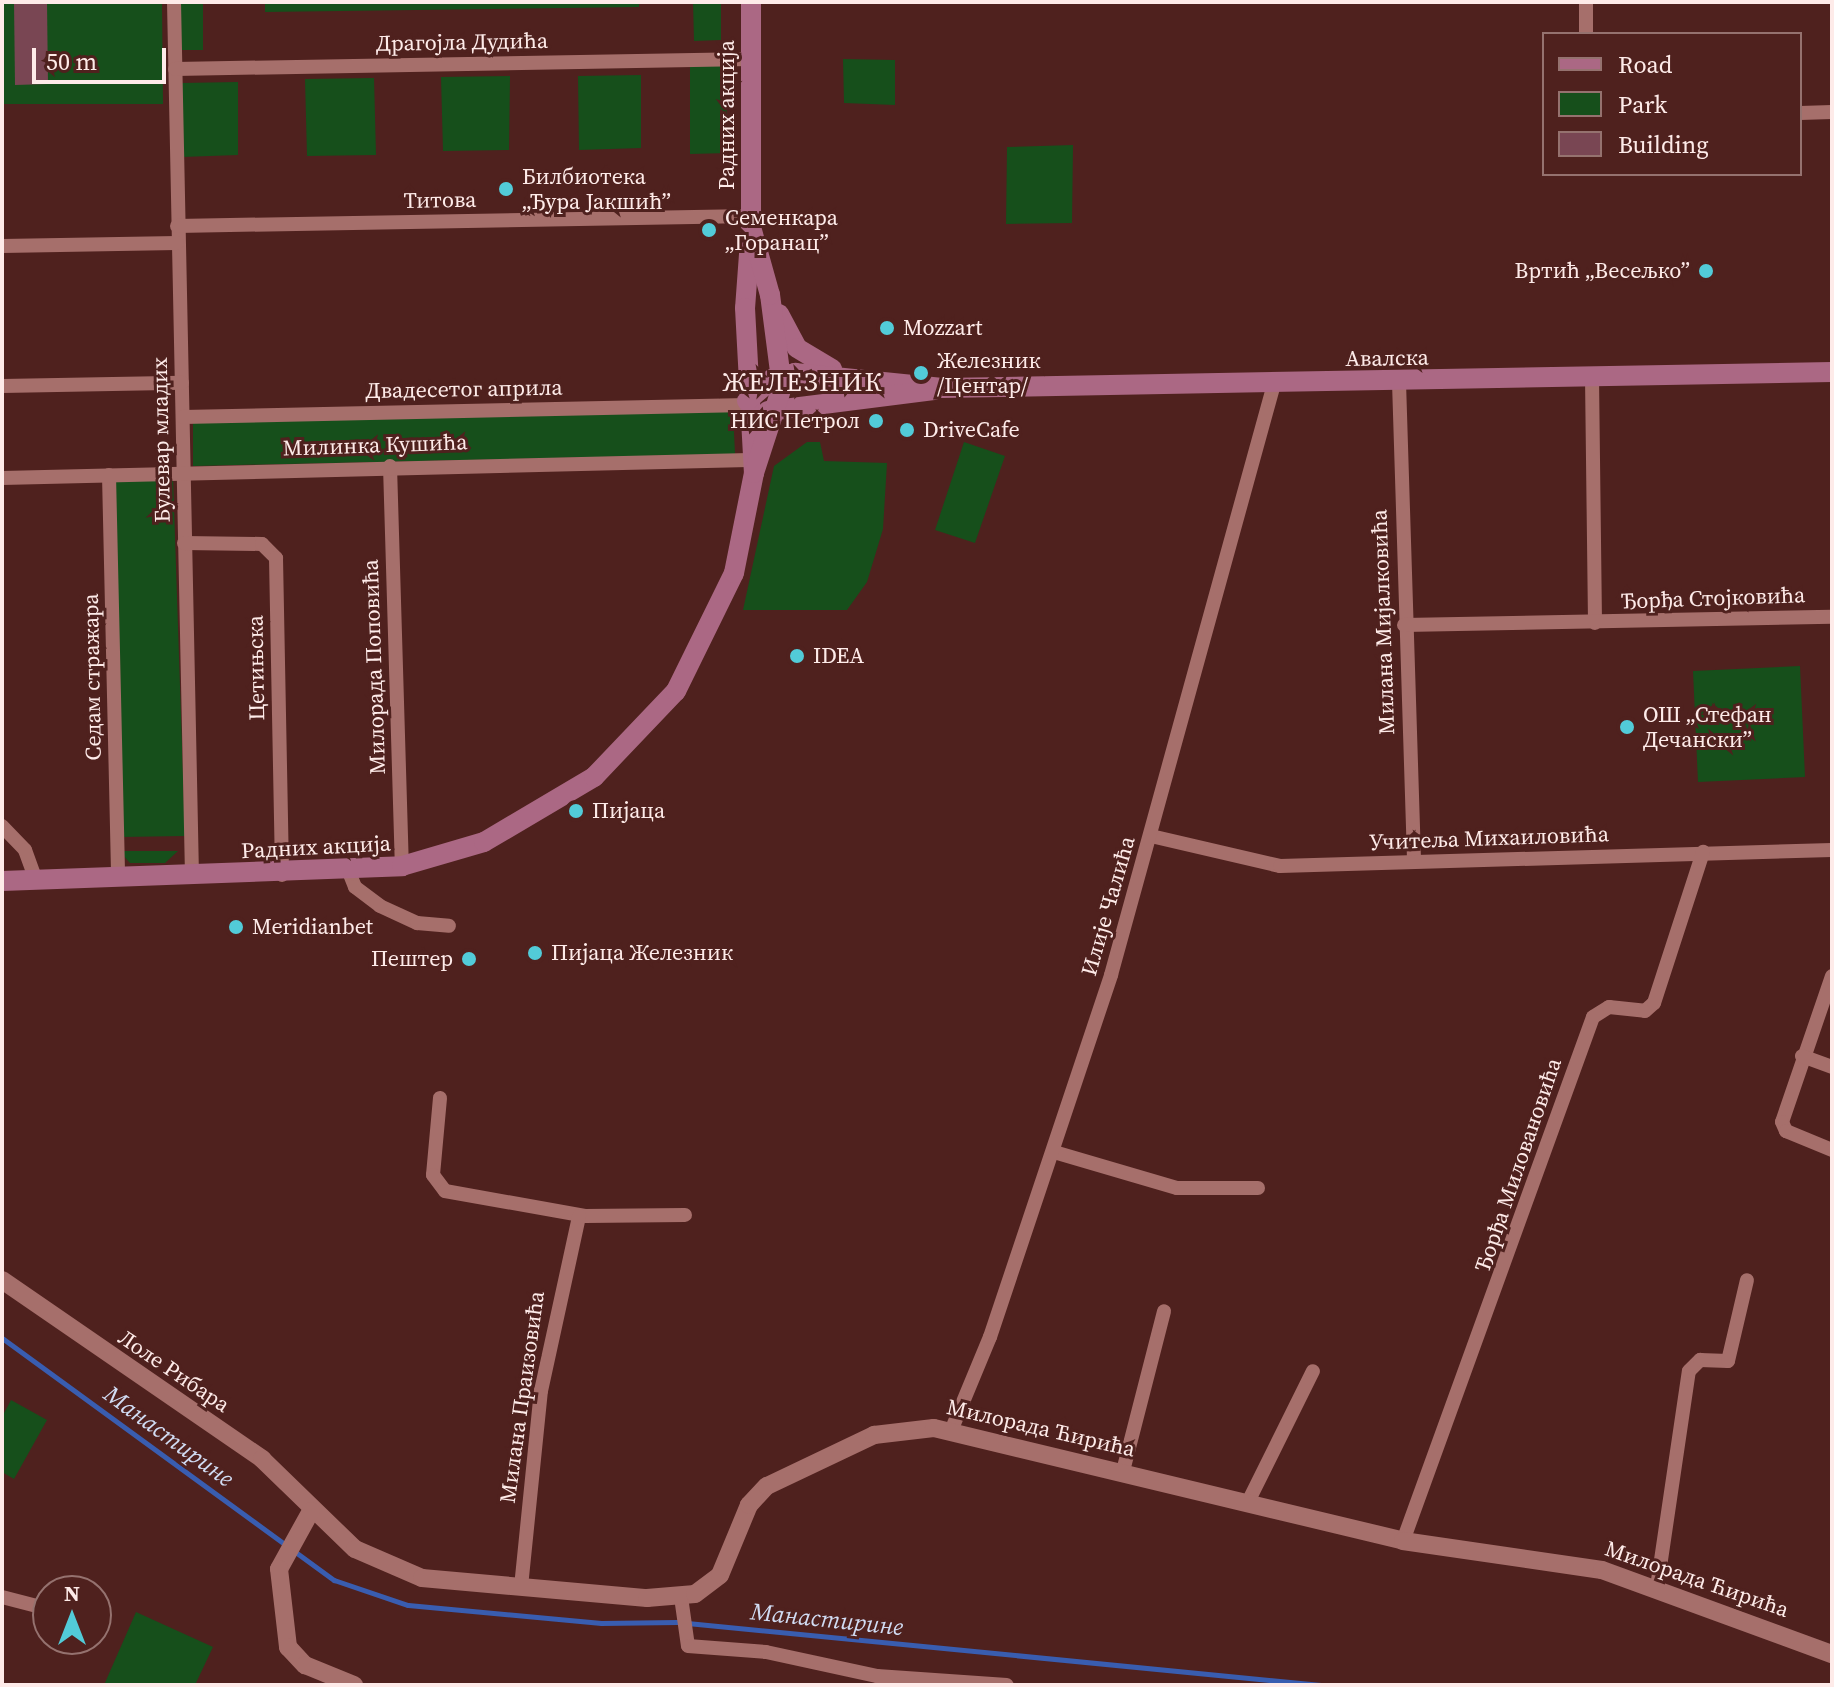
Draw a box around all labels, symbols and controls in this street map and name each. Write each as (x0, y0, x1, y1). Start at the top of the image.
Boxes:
street label: Драгојла Дудића (376, 27, 548, 57)
scale bar (36, 32, 170, 82)
legend (1542, 32, 1802, 176)
street label: Радних акција (714, 40, 740, 190)
text: 50 m (46, 45, 97, 78)
text: Road (1618, 48, 1672, 81)
text: Park (1618, 88, 1667, 121)
text: Building (1618, 128, 1709, 161)
place label: Билбиотека „Ђура Јакшић” (522, 163, 671, 214)
marker: Билбиотека „Ђура Јакшић” (497, 180, 515, 198)
street label: Титова (403, 186, 477, 214)
place label: Семенкара „Горанац” (725, 204, 838, 256)
marker: Семенкара „Горанац” (700, 221, 718, 239)
place label: Вртић „Весељко” (1515, 258, 1690, 284)
marker: Вртић „Весељко” (1697, 262, 1715, 280)
place label: Mozzart (903, 315, 983, 341)
marker: Mozzart (878, 319, 896, 337)
street label: Авалска (1345, 344, 1429, 372)
place label: Железник /Центар/ (937, 347, 1041, 398)
street label: Булевар младих (146, 357, 176, 523)
marker: Железник /Центар/ (912, 364, 930, 382)
district label: ЖЕЛЕЗНИК (722, 367, 884, 399)
street label: Двадесетог априла (365, 374, 563, 404)
place label: НИС Петрол (730, 408, 860, 434)
marker: НИС Петрол (867, 412, 885, 430)
place label: DriveCafe (923, 417, 1020, 443)
marker: DriveCafe (898, 421, 916, 439)
street label: Милинка Кушића (282, 429, 468, 461)
street label: Милана Мијалковића (1366, 509, 1400, 735)
street label: Милорада Поповића (357, 559, 391, 775)
street label: Ђорђа Стојковића (1620, 582, 1806, 614)
street label: Седам стражара (77, 593, 107, 761)
street label: Цетињска (242, 615, 270, 721)
place label: IDEA (813, 643, 864, 669)
marker: IDEA (788, 647, 806, 665)
place label: ОШ „Стефан Дечански” (1643, 701, 1772, 752)
marker: ОШ „Стефан Дечански” (1618, 718, 1636, 736)
place label: Пијаца (592, 798, 665, 824)
marker: Пијаца (567, 802, 585, 820)
street label: Учитеља Михаиловића (1369, 821, 1609, 855)
street label: Радних акција (241, 830, 391, 864)
street label: Илије Чалића (1075, 833, 1141, 979)
place label: Meridianbet (252, 914, 373, 940)
marker: Meridianbet (227, 918, 245, 936)
place label: Пијаца Железник (551, 940, 733, 966)
marker: Пијаца Железник (526, 944, 544, 962)
place label: Пештер (371, 946, 453, 972)
marker: Пештер (460, 950, 478, 968)
street label: Ђорђа Миловановића (1469, 1055, 1567, 1275)
street label: Милана Праизовића (494, 1289, 550, 1505)
street label: Лоле Рибара (113, 1324, 235, 1418)
water label: Манастирине (99, 1379, 239, 1493)
street label: Милорада Ћирића (944, 1393, 1138, 1463)
street label: Милорада Ћирића (1601, 1535, 1793, 1623)
north arrow (32, 1575, 112, 1655)
text: N (64, 1578, 80, 1608)
water label: Манастирине (749, 1597, 905, 1641)

